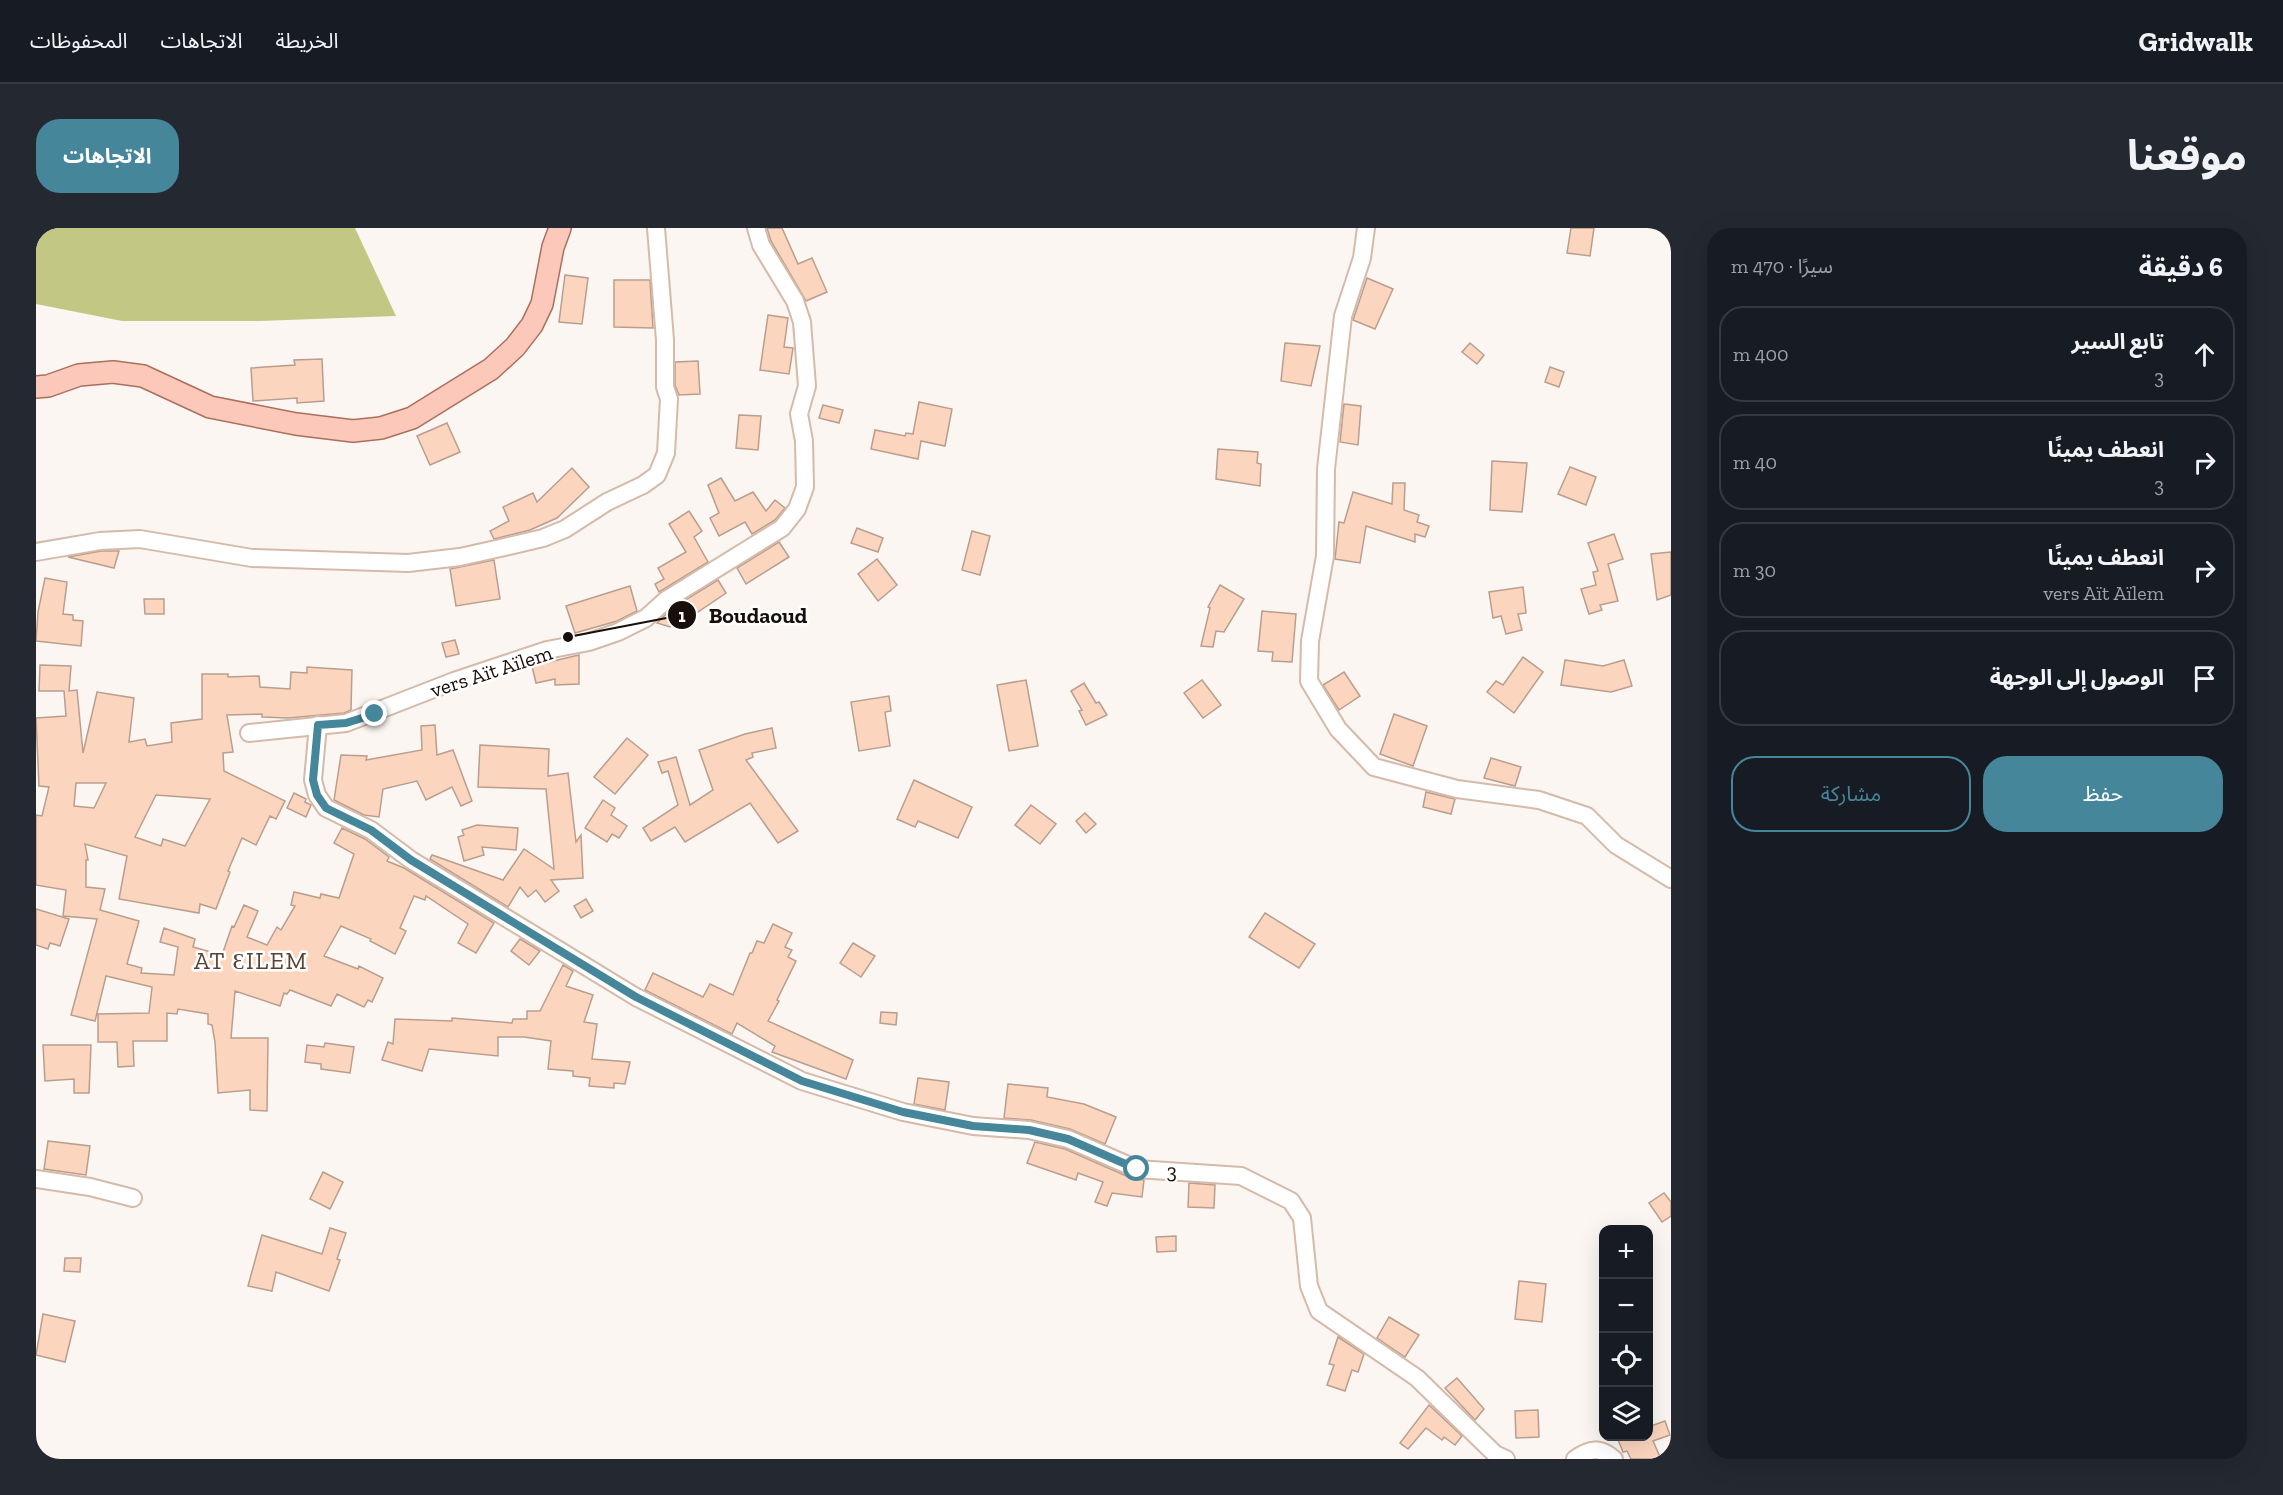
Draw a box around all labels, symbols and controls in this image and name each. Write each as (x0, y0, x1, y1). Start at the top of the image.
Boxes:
text: Gridwalk (2139, 25, 2253, 58)
text: المحفوظات (30, 28, 127, 53)
text: الاتجاهات (160, 28, 242, 53)
text: الخريطة (275, 28, 338, 53)
button: الاتجاهات (36, 119, 179, 193)
text: موقعنا (2127, 130, 2247, 181)
text: 6 دقيقة (2139, 251, 2223, 283)
text: سيرًا · 470 m (1731, 254, 1833, 278)
text: تابع السير (2072, 328, 2164, 355)
icon: ahead (2188, 338, 2221, 371)
text: 400 m (1733, 342, 1789, 366)
text: 3 (2154, 365, 2164, 389)
text: انعطف يمينًا (2047, 436, 2164, 463)
icon: right (2188, 446, 2221, 479)
text: 40 m (1733, 450, 1777, 474)
text: 3 (2154, 473, 2164, 497)
text: انعطف يمينًا (2047, 544, 2164, 571)
icon: right (2188, 554, 2221, 587)
text: 30 m (1733, 558, 1776, 582)
text: vers Aït Aïlem (2043, 581, 2164, 605)
callout: Boudaoud (667, 595, 820, 635)
text: Boudaoud (709, 602, 808, 629)
text: 1 (678, 605, 686, 627)
street label: vers Aït Aïlem (427, 640, 555, 702)
icon: arrive (2188, 662, 2221, 695)
text: الوصول إلى الوجهة (1990, 664, 2164, 691)
route end (361, 700, 387, 726)
button: مشاركة (1731, 756, 1971, 832)
button: حفظ (1983, 756, 2223, 832)
district label: AT ƐILEM (194, 946, 308, 975)
route start (1123, 1155, 1149, 1181)
street label: 3 (1166, 1158, 1178, 1184)
map controls (1599, 1225, 1653, 1441)
button: + (1599, 1225, 1653, 1279)
button: − (1599, 1279, 1653, 1333)
button: locate (1599, 1333, 1653, 1387)
button: layers (1599, 1387, 1653, 1441)

